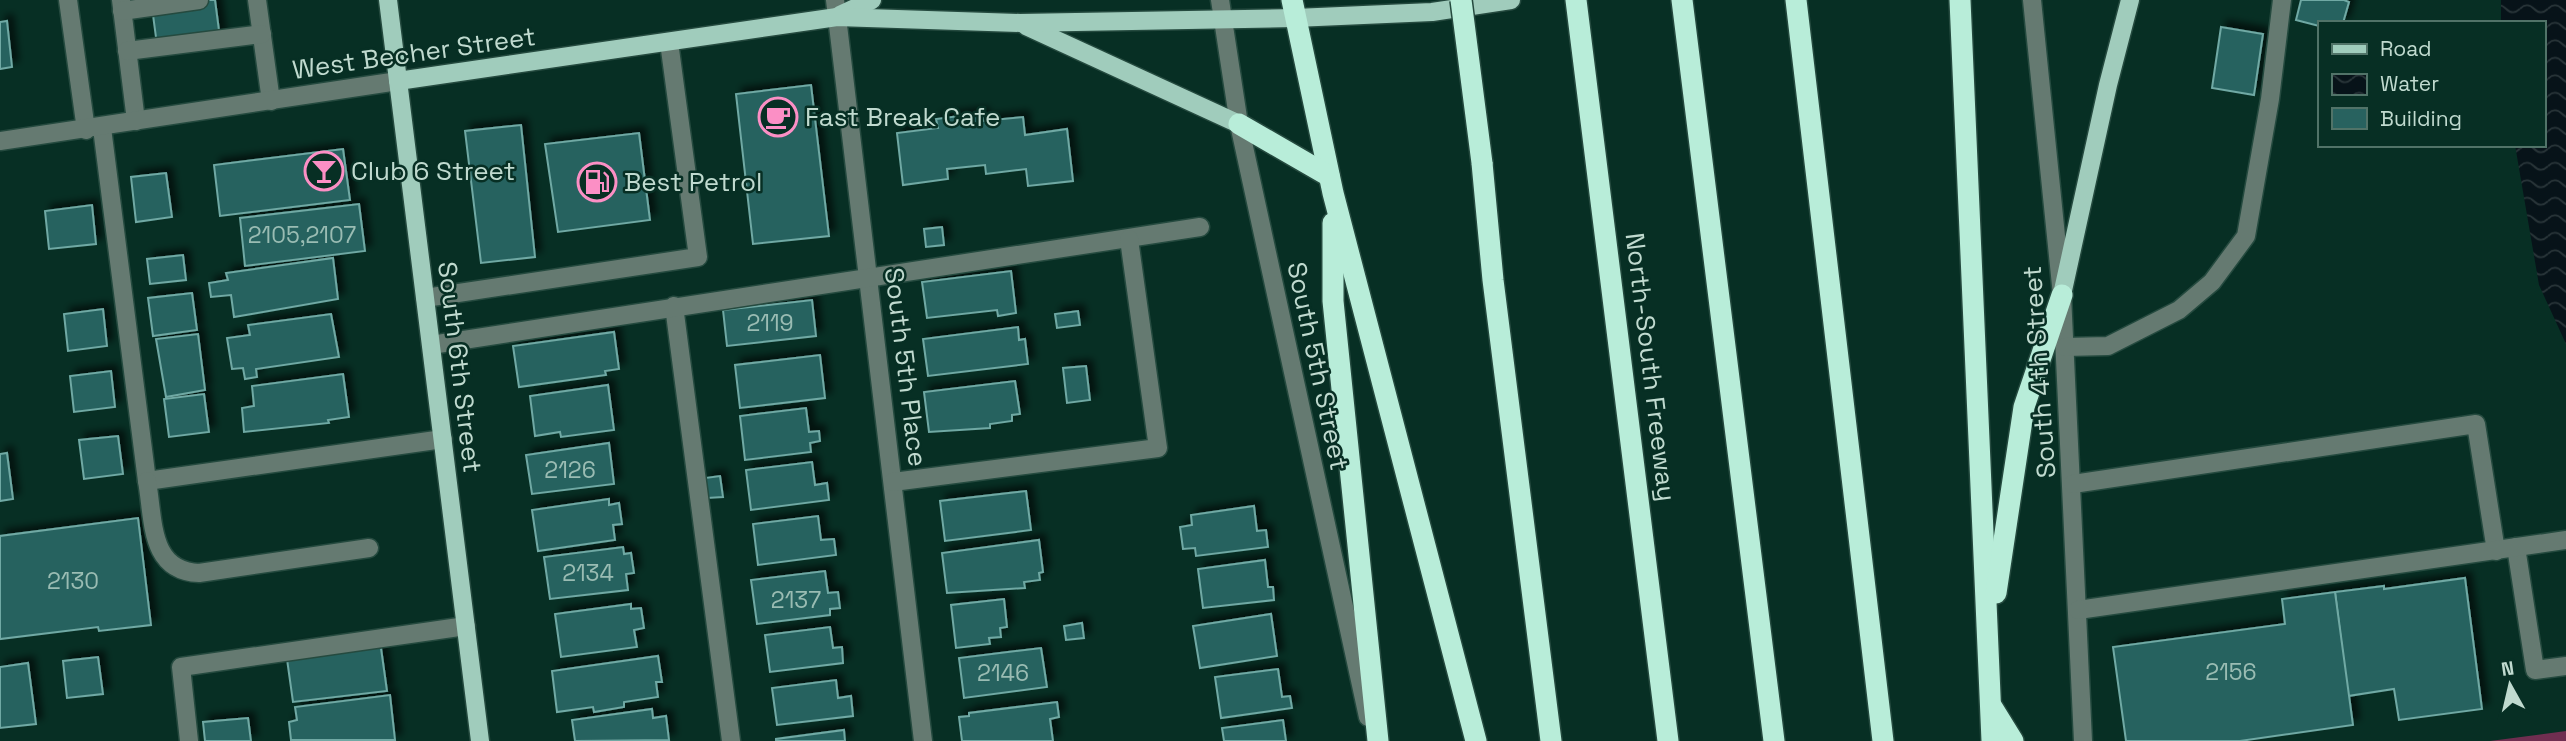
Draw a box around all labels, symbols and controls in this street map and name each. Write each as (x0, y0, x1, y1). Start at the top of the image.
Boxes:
street label: West Becher Street (290, 19, 538, 87)
legend (2318, 21, 2545, 147)
text: Road (2380, 35, 2432, 62)
text: Water (2380, 70, 2439, 97)
cafe icon: Fast Break Cafe (757, 96, 799, 138)
place label: Fast Break Cafe (805, 100, 1000, 134)
text: Building (2380, 105, 2462, 132)
bar icon: Club 6 Street (303, 150, 345, 192)
place label: Club 6 Street (351, 154, 515, 188)
fuel station icon: Best Petrol (576, 161, 618, 203)
place label: Best Petrol (624, 165, 762, 199)
house number: 2105,2107 (248, 220, 356, 250)
street label: North-South Freeway (1618, 231, 1684, 503)
street label: South 6th Street (430, 259, 490, 475)
street label: South 5th Street (1279, 259, 1357, 473)
street label: South 4th Street (2015, 265, 2063, 479)
street label: South 5th Place (877, 266, 935, 468)
house number: 2119 (746, 308, 794, 338)
house number: 2126 (544, 455, 596, 485)
house number: 2134 (562, 558, 614, 588)
house number: 2130 (47, 566, 99, 596)
house number: 2137 (771, 585, 821, 615)
north arrow (2475, 650, 2545, 720)
text: N (2500, 655, 2516, 682)
house number: 2156 (2205, 657, 2257, 687)
house number: 2146 (977, 658, 1029, 688)

